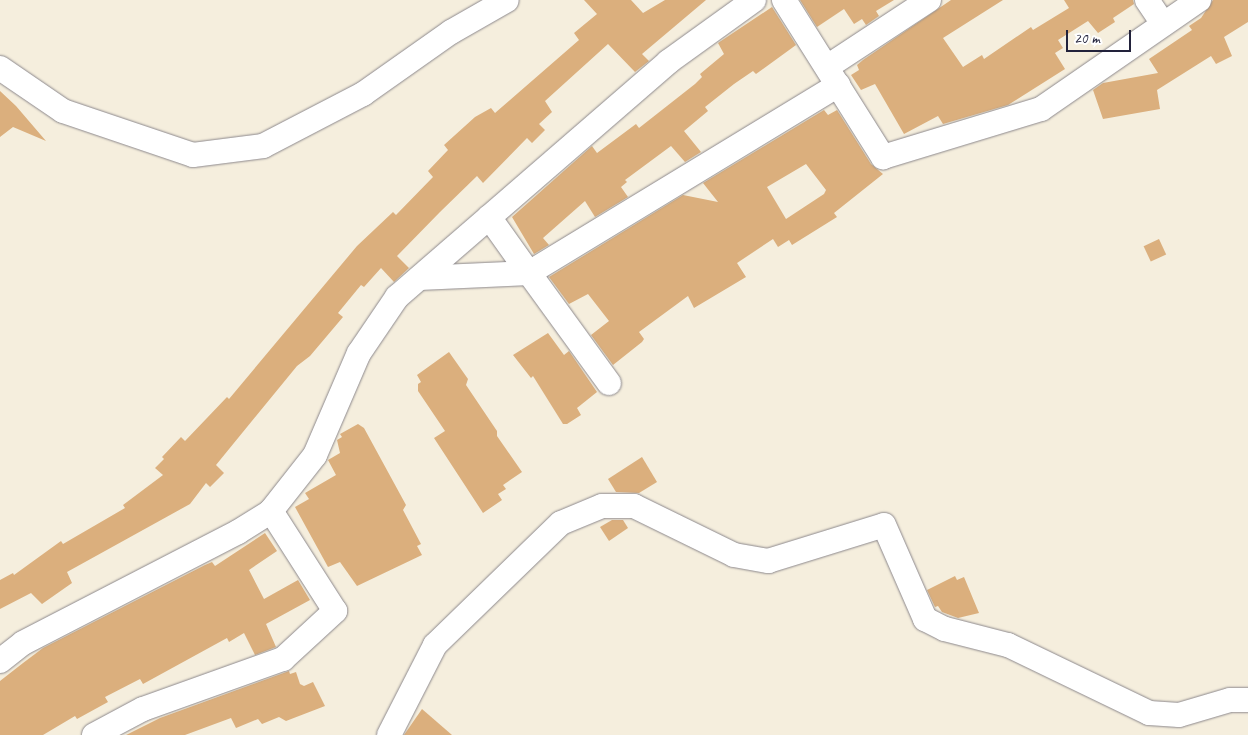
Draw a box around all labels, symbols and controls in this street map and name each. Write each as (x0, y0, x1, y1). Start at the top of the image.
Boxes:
scale bar (1068, 20, 1133, 52)
text: 20 m (1074, 29, 1100, 48)

